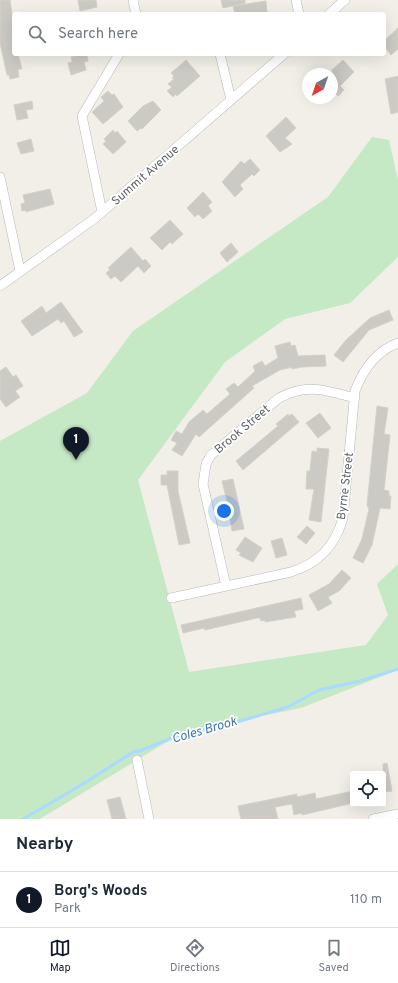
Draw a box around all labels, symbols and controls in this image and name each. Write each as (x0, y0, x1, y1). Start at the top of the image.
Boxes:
search box (12, 12, 386, 56)
icon: search (26, 23, 48, 45)
text: Search here (58, 25, 138, 44)
north arrow (302, 68, 338, 104)
street label: Summit Avenue (108, 142, 183, 210)
street label: Brook Street (211, 402, 274, 458)
pin: 1 (63, 427, 89, 460)
street label: Byrne Street (334, 451, 358, 521)
your location (214, 501, 234, 521)
water label: Coles Brook (170, 714, 239, 748)
map controls (350, 771, 386, 807)
button: locate (350, 771, 386, 807)
text: Nearby (16, 834, 73, 856)
text: Borg's Woods (54, 882, 147, 901)
text: 1 (26, 892, 32, 908)
text: 110 m (350, 892, 382, 908)
text: Park (54, 901, 81, 917)
tab: Map (49, 937, 71, 975)
tab: Directions (170, 937, 220, 975)
tab: Saved (318, 937, 349, 975)

